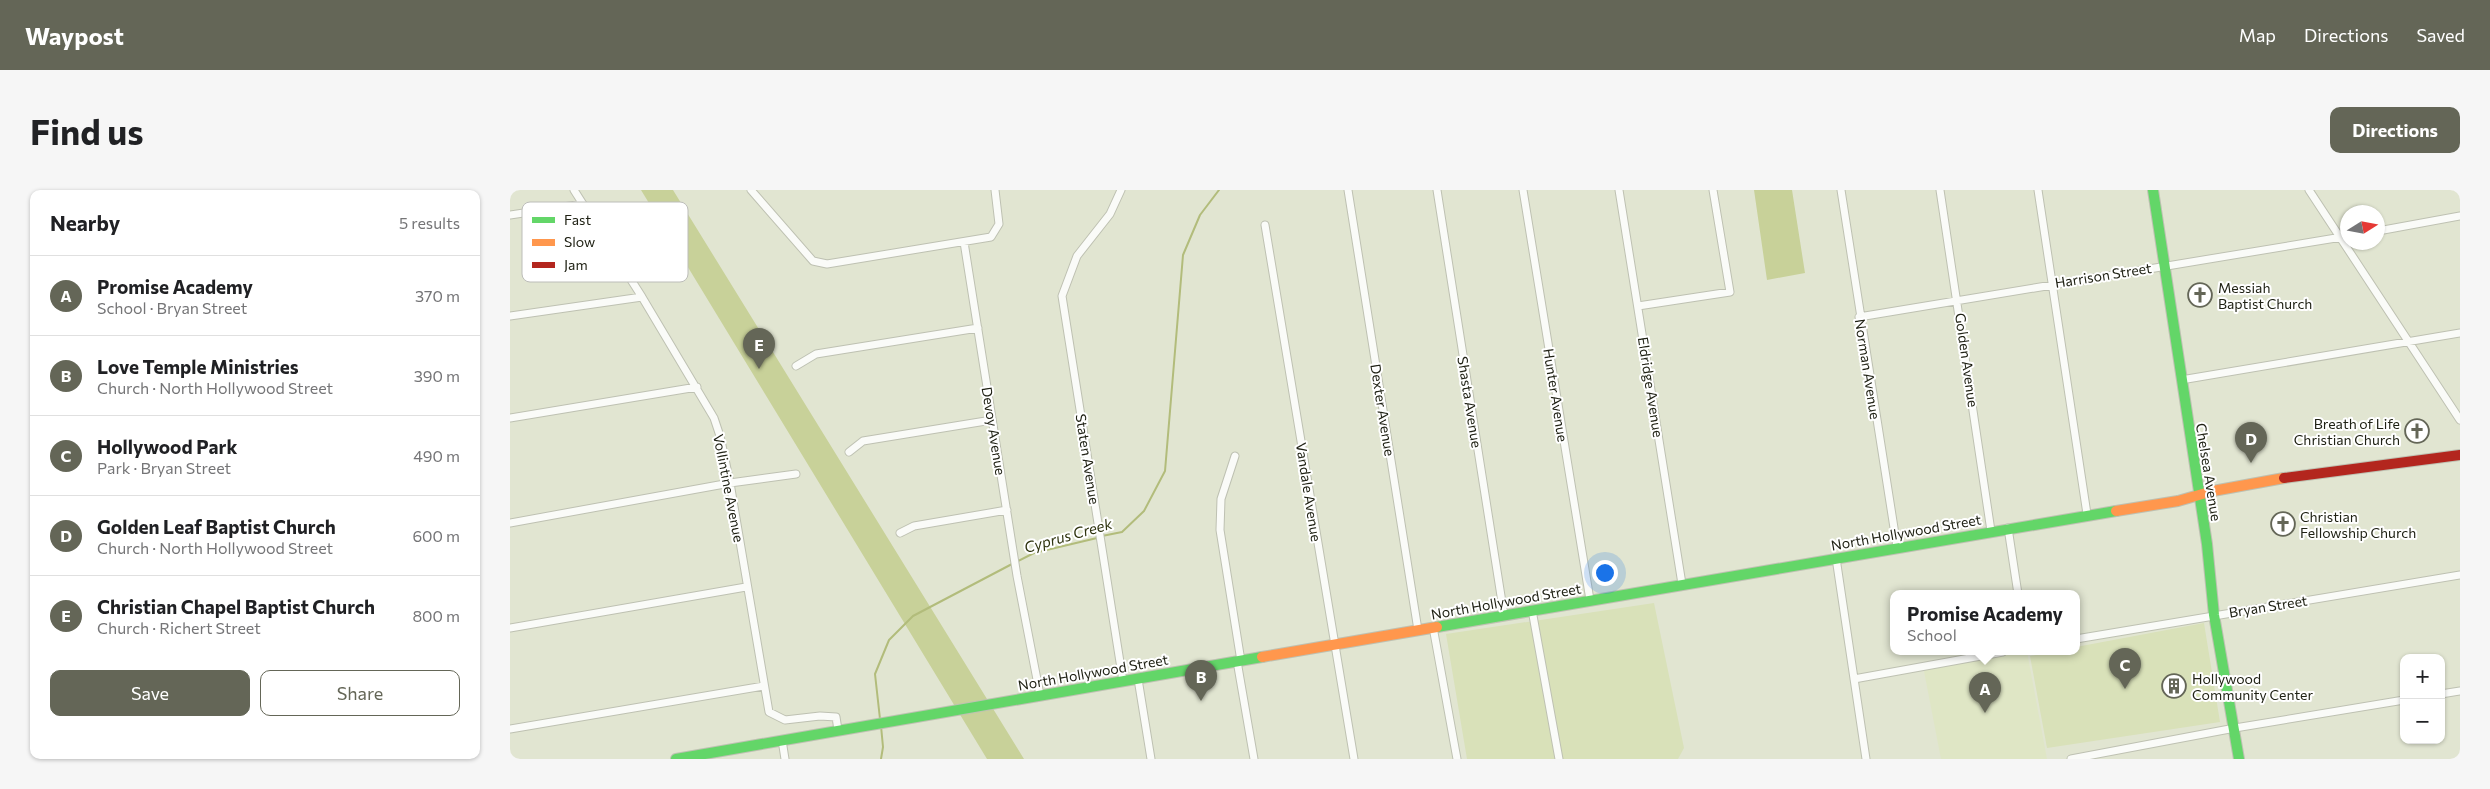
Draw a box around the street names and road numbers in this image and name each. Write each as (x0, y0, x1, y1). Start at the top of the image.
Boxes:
street label: Harrison Street (2053, 259, 2153, 291)
street label: Golden Avenue (1952, 312, 1982, 408)
street label: Norman Avenue (1852, 318, 1884, 420)
street label: Eldridge Avenue (1635, 336, 1667, 438)
street label: Hunter Avenue (1540, 347, 1572, 443)
street label: Shasta Avenue (1454, 355, 1486, 449)
street label: Dexter Avenue (1367, 363, 1399, 457)
street label: Devoy Avenue (979, 386, 1009, 476)
street label: Staten Avenue (1072, 412, 1104, 506)
street label: Chelsea Avenue (2193, 422, 2225, 522)
street label: Vollintine Avenue (710, 432, 748, 544)
street label: Vandale Avenue (1293, 441, 1325, 543)
street label: North Hollywood Street (1830, 510, 1983, 554)
street label: North Hollywood Street (1430, 579, 1583, 623)
street label: Bryan Street (2227, 591, 2309, 621)
street label: North Hollywood Street (1017, 650, 1170, 694)

